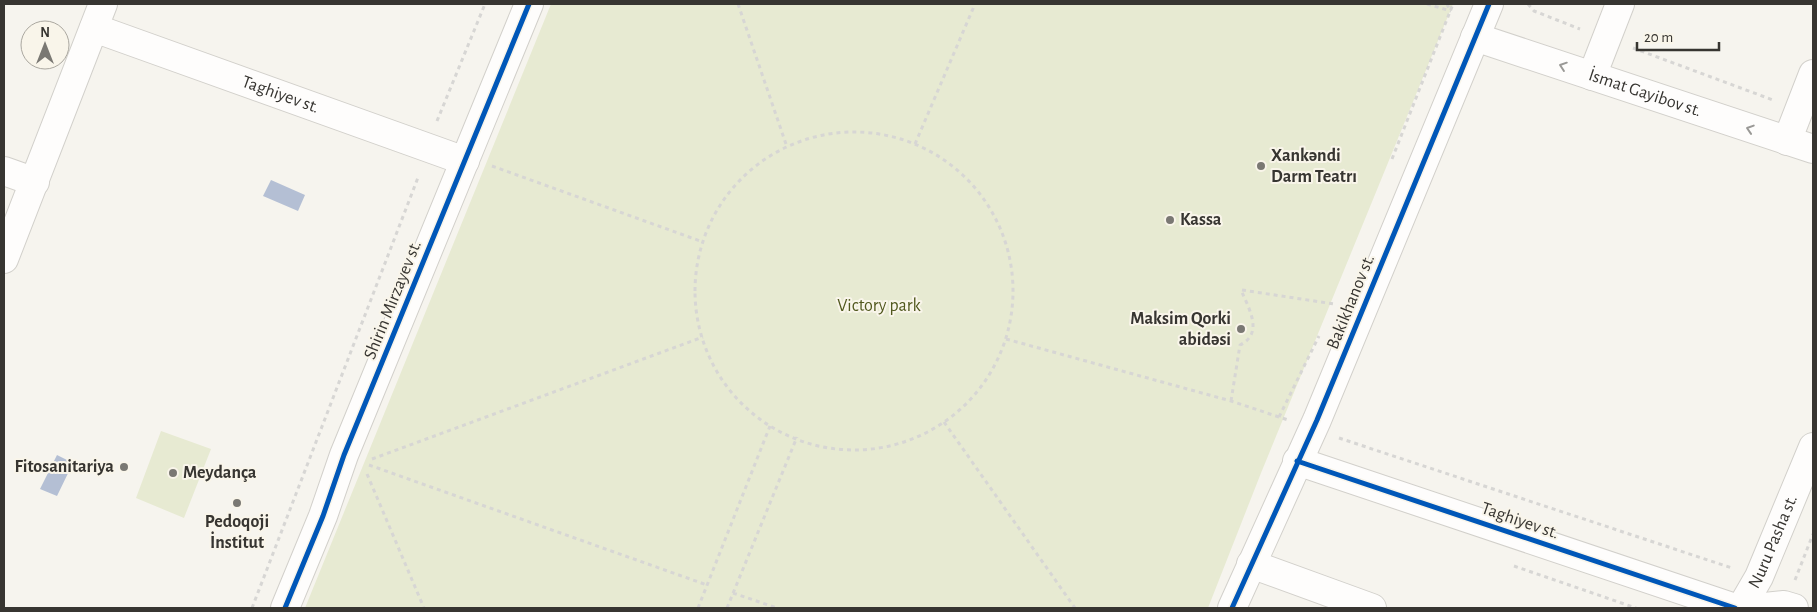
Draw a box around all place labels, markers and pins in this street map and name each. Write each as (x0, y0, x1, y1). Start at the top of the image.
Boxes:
place label: Xankəndi Darm Teatrı (1271, 147, 1357, 186)
marker: Xankəndi Darm Teatrı (1255, 160, 1267, 172)
place label: Kassa (1180, 211, 1222, 229)
marker: Kassa (1164, 214, 1176, 226)
place label: Maksim Qorki abidəsi (1130, 310, 1231, 349)
marker: Maksim Qorki abidəsi (1235, 323, 1247, 335)
place label: Fitosanitariya (14, 458, 114, 476)
marker: Fitosanitariya (118, 461, 130, 473)
place label: Meydança (183, 464, 257, 482)
marker: Meydança (167, 467, 179, 479)
marker: Pedoqoji İnstitut (231, 497, 243, 509)
place label: Pedoqoji İnstitut (205, 513, 269, 552)

